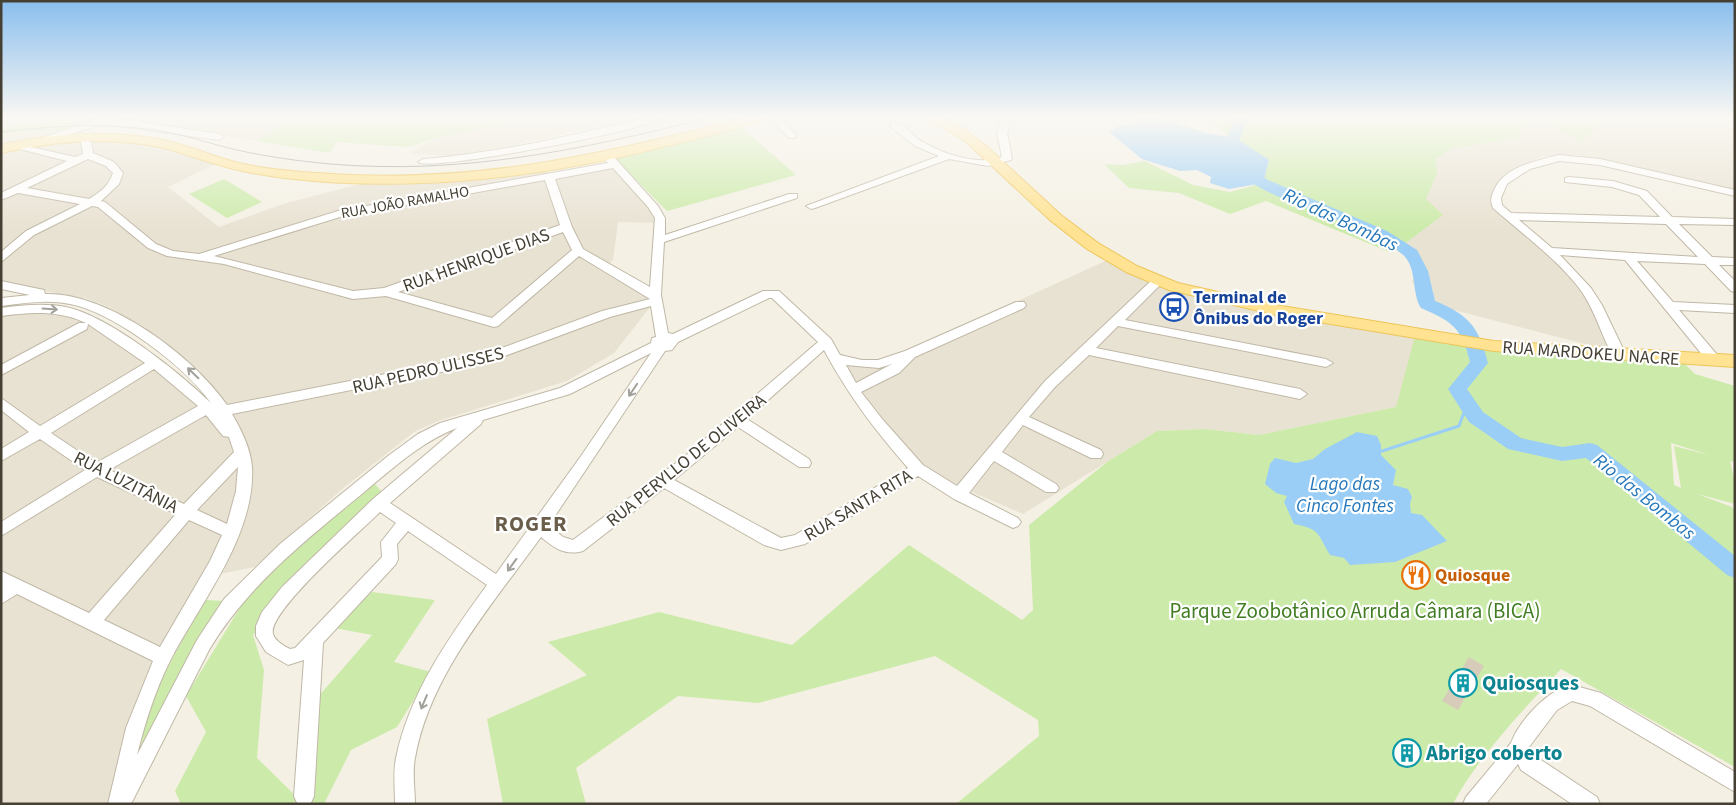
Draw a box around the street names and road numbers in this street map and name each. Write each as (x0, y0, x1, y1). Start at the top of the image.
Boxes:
street label: RUA JOÃO RAMALHO (339, 181, 471, 224)
street label: RUA HENRIQUE DIAS (399, 222, 553, 299)
street label: RUA MARDOKEU NACRE (1502, 335, 1680, 372)
street label: RUA PEDRO ULISSES (350, 341, 506, 400)
street label: RUA PERYLLO DE OLIVEIRA (601, 388, 772, 533)
street label: RUA LUZITÂNIA (69, 445, 182, 520)
street label: RUA SANTA RITA (800, 463, 917, 548)

